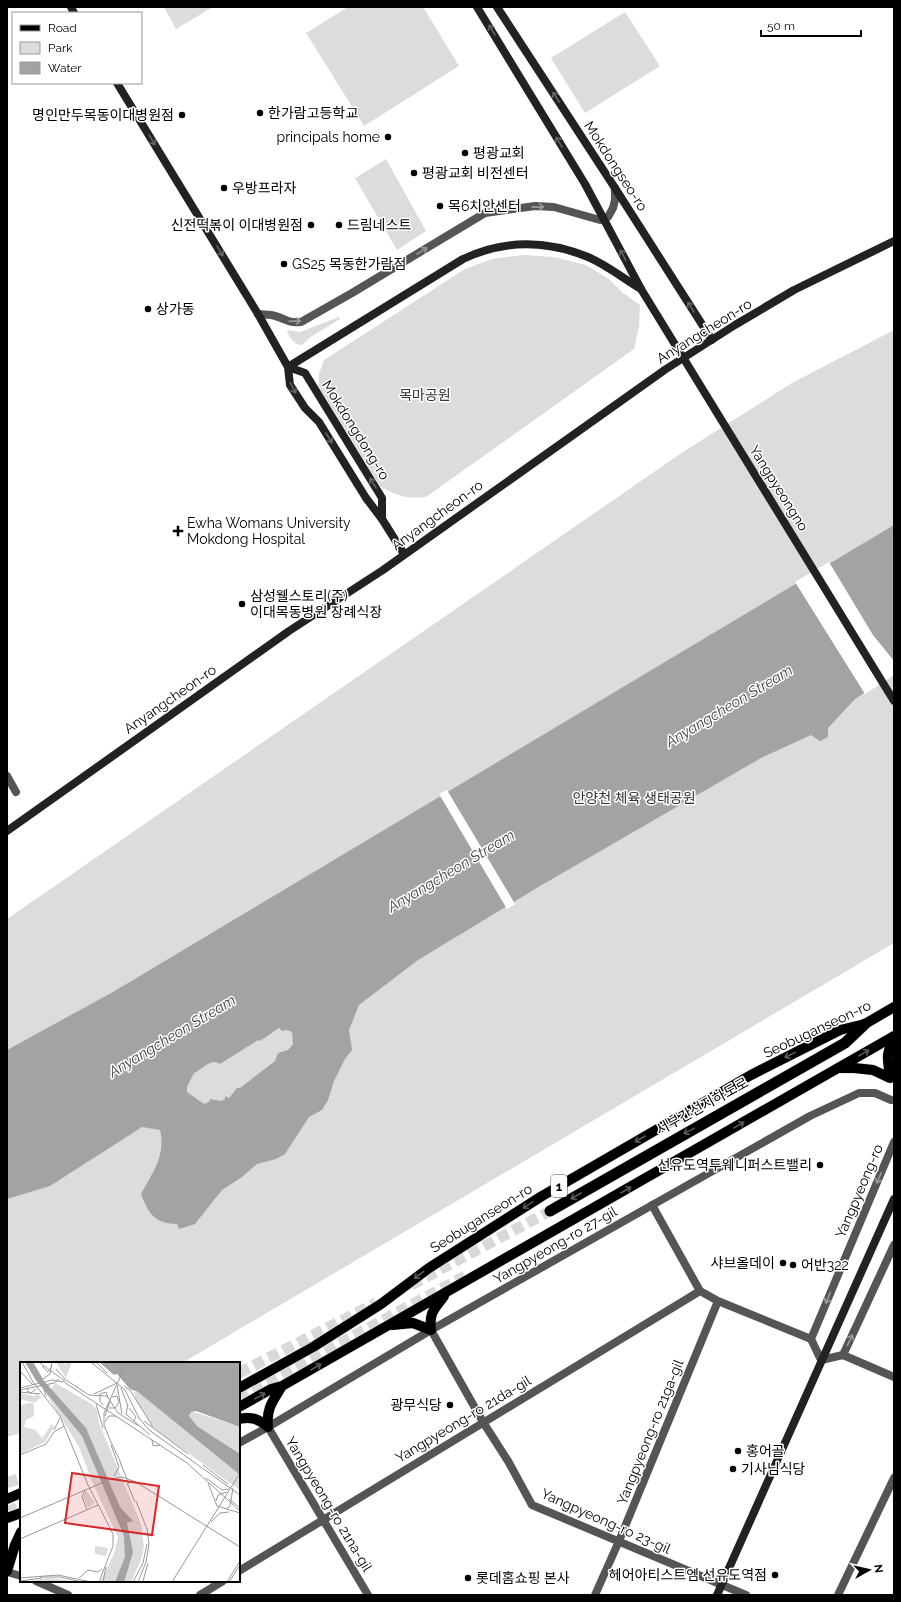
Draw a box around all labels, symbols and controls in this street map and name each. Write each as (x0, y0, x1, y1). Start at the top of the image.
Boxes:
legend (12, 12, 142, 84)
scale bar (761, 12, 861, 38)
text: 50 m (767, 19, 795, 33)
text: Road (48, 21, 77, 35)
one-way arrow (487, 24, 495, 36)
text: Park (48, 41, 73, 55)
text: Water (48, 61, 82, 75)
one-way arrow (551, 91, 559, 103)
place label: 한가람고등학교 (268, 105, 358, 121)
place label: 명인만두목동이대병원점 (32, 107, 174, 123)
marker: 한가람고등학교 (255, 108, 265, 118)
marker: 명인만두목동이대병원점 (177, 110, 187, 120)
street label: Mokdongseo-ro (581, 118, 651, 214)
place label: principals home (277, 129, 380, 145)
marker: principals home (383, 132, 393, 142)
one-way arrow (148, 134, 156, 145)
one-way arrow (555, 137, 563, 148)
place label: 평광교회 (473, 145, 525, 161)
marker: 평광교회 (460, 148, 470, 158)
place label: 평광교회 비전센터 (422, 165, 529, 181)
marker: 평광교회 비전센터 (409, 168, 419, 178)
place label: 우방프라자 (232, 180, 297, 196)
marker: 우방프라자 (219, 183, 229, 193)
place label: 목6치안센터 (448, 198, 521, 214)
marker: 목6치안센터 (435, 201, 445, 211)
one-way arrow (531, 203, 544, 211)
place label: 신전떡볶이 이대병원점 (171, 217, 303, 233)
place label: 드림네스트 (347, 217, 412, 233)
marker: 신전떡볶이 이대병원점 (306, 220, 316, 230)
marker: 드림네스트 (334, 220, 344, 230)
one-way arrow (216, 245, 224, 257)
one-way arrow (416, 247, 428, 255)
one-way arrow (619, 249, 626, 261)
place label: GS25 목동한가람점 (292, 256, 406, 272)
marker: GS25 목동한가람점 (279, 259, 289, 269)
street label: Anyangcheon-ro (654, 295, 754, 367)
place label: 상가동 (156, 301, 195, 317)
one-way arrow (687, 302, 695, 313)
marker: 상가동 (143, 304, 153, 314)
one-way arrow (288, 318, 301, 325)
street label: Mokdongdong-ro (319, 377, 393, 483)
one-way arrow (290, 382, 297, 394)
park label: 목마공원 (399, 387, 451, 403)
one-way arrow (325, 432, 333, 444)
street label: Yangpyeongno (746, 442, 812, 534)
one-way arrow (368, 477, 376, 489)
street label: Anyangcheon-ro (388, 477, 486, 553)
place label: Ewha Womans University Mokdong Hospital (187, 515, 351, 547)
marker: Ewha Womans University Mokdong Hospital (172, 525, 184, 537)
place label: 삼성웰스토리(주) 이대목동병원 장례식장 (250, 588, 382, 620)
marker: 삼성웰스토리(주) 이대목동병원 장례식장 (237, 599, 247, 609)
street label: Anyangcheon-ro (121, 661, 219, 737)
water label: Anyangcheon Stream (661, 661, 796, 752)
park label: 안양천 체육 생태공원 (572, 790, 696, 806)
water label: Anyangcheon Stream (383, 826, 518, 917)
water label: Anyangcheon Stream (104, 991, 239, 1082)
street label: Seobuganseon-ro (761, 997, 873, 1061)
one-way arrow (857, 1049, 869, 1057)
one-way arrow (785, 1052, 797, 1059)
street label: 서부간선지하도로 (653, 1074, 751, 1138)
one-way arrow (733, 1121, 745, 1129)
one-way arrow (683, 1128, 695, 1136)
one-way arrow (634, 1135, 646, 1143)
street label: Yangpyeong-ro (832, 1142, 886, 1240)
place label: 선유도역투웨니퍼스트밸리 (657, 1157, 812, 1173)
marker: 선유도역투웨니퍼스트밸리 (815, 1160, 825, 1170)
one-way arrow (874, 1172, 882, 1184)
road number: 1 (551, 1175, 567, 1197)
street label: Seobuganseon-ro (427, 1180, 535, 1256)
one-way arrow (620, 1186, 632, 1194)
one-way arrow (570, 1193, 582, 1201)
one-way arrow (522, 1201, 534, 1209)
street label: Yangpyeong-ro 27-gil (491, 1203, 620, 1287)
place label: 샤브올데이 (711, 1255, 775, 1271)
place label: 어반322 (801, 1257, 849, 1273)
marker: 샤브올데이 (778, 1258, 788, 1268)
marker: 어반322 (788, 1260, 798, 1270)
one-way arrow (414, 1271, 425, 1279)
one-way arrow (824, 1291, 831, 1303)
one-way arrow (847, 1335, 854, 1347)
street label: Yangpyeong-ro 21ga-gil (614, 1357, 686, 1507)
inset map (20, 1362, 240, 1582)
one-way arrow (310, 1362, 322, 1370)
street label: Yangpyeong-ro 21da-gil (392, 1372, 534, 1466)
one-way arrow (254, 1391, 266, 1399)
place label: 광무식당 (390, 1397, 442, 1413)
marker: 광무식당 (445, 1400, 455, 1410)
street label: Yangpyeong-ro 21na-gil (282, 1434, 376, 1574)
place label: 홍어골 (746, 1443, 785, 1459)
marker: 홍어골 (733, 1446, 743, 1456)
place label: 기사님식당 (741, 1461, 806, 1477)
marker: 기사님식당 (728, 1464, 738, 1474)
street label: Yangpyeong-ro 23-gil (539, 1485, 673, 1557)
north arrow (849, 1550, 889, 1590)
text: N (871, 1564, 885, 1574)
place label: 헤어아티스트엠 선유도역점 (609, 1567, 767, 1583)
place label: 롯데홈쇼핑 본사 (476, 1570, 570, 1586)
marker: 헤어아티스트엠 선유도역점 (770, 1570, 780, 1580)
marker: 롯데홈쇼핑 본사 (463, 1573, 473, 1583)

